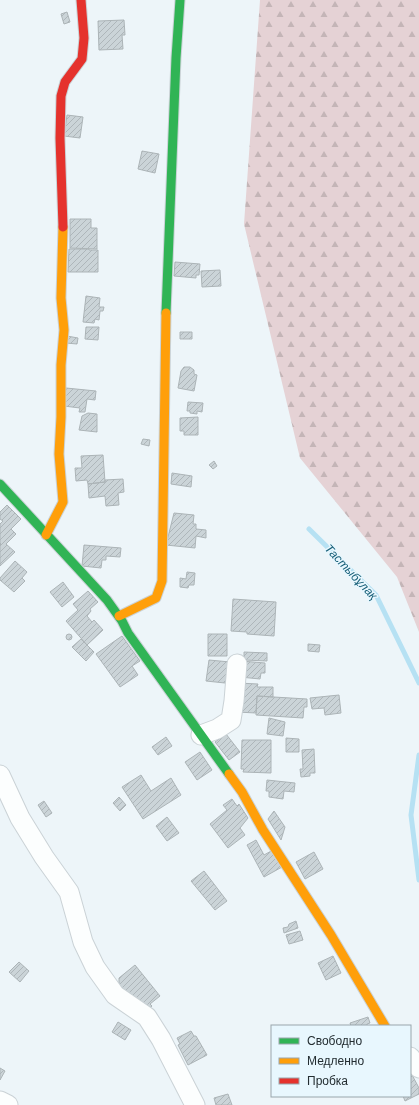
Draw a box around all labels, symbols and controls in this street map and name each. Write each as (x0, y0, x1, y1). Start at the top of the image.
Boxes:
water label: Тастыбұлақ (322, 541, 381, 603)
legend (271, 1025, 411, 1097)
text: Свободно (307, 1034, 362, 1048)
text: Медленно (307, 1054, 364, 1068)
text: Пробка (307, 1074, 348, 1088)

